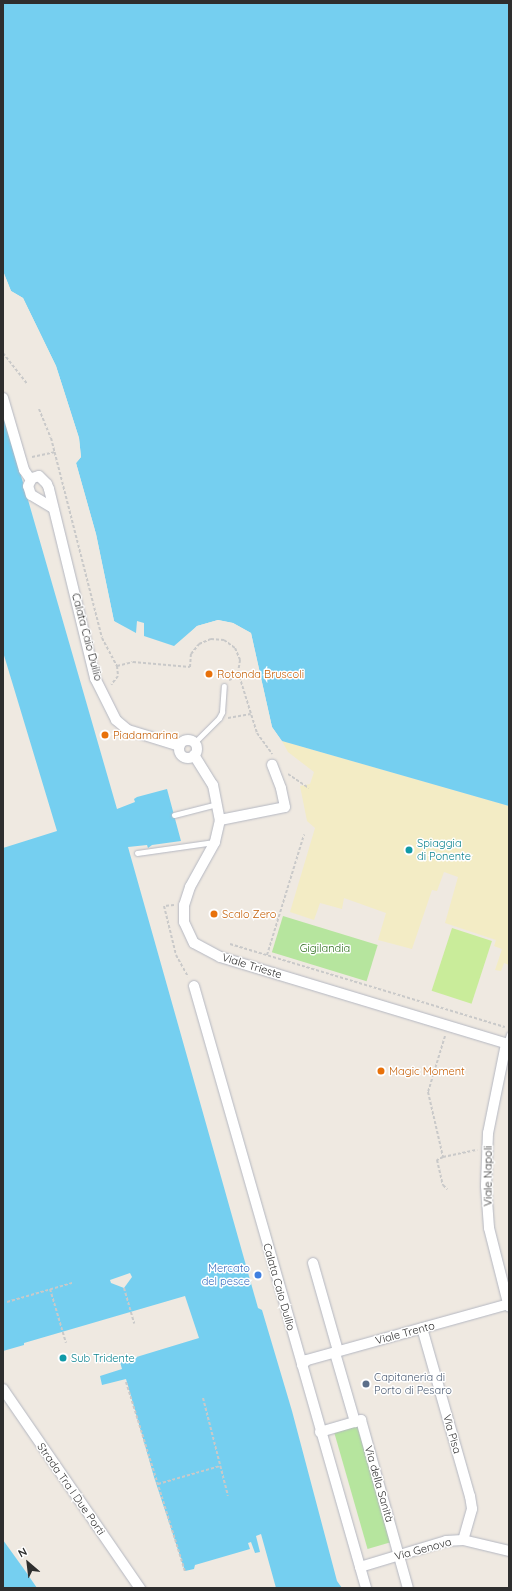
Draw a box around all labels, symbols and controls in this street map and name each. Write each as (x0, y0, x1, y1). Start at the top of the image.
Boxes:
street label: Calata Caio Duilio (69, 592, 105, 682)
place label: Rotonda Bruscoli (217, 667, 304, 681)
marker: Rotonda Bruscoli (204, 669, 214, 679)
place label: Piadamarina (113, 728, 178, 742)
marker: Piadamarina (100, 730, 110, 740)
place label: Spiaggia di Ponente (417, 837, 471, 863)
marker: Spiaggia di Ponente (404, 845, 414, 855)
place label: Scalo Zero (222, 907, 276, 921)
marker: Scalo Zero (209, 909, 219, 919)
park label: Gigilandia (300, 941, 350, 955)
street label: Viale Trieste (221, 951, 283, 981)
place label: Magic Moment (389, 1064, 465, 1078)
marker: Magic Moment (376, 1066, 386, 1076)
street label: Viale Napoli (481, 1146, 495, 1206)
street label: Calata Caio Duilio (260, 1242, 298, 1332)
place label: Mercato del pesce (202, 1262, 250, 1288)
marker: Mercato del pesce (253, 1270, 263, 1280)
street label: Viale Trento (374, 1319, 436, 1347)
place label: Sub Tridente (71, 1351, 135, 1365)
marker: Sub Tridente (58, 1353, 68, 1363)
place label: Capitaneria di Porto di Pesaro (374, 1371, 452, 1397)
marker: Capitaneria di Porto di Pesaro (361, 1379, 371, 1389)
street label: Via Pisa (440, 1413, 464, 1455)
street label: Strada Tra I Due Porti (34, 1440, 108, 1538)
street label: Via della Sanità (362, 1444, 396, 1524)
street label: Via Genova (393, 1535, 453, 1563)
north arrow (8, 1543, 48, 1583)
text: N (16, 1544, 29, 1560)

